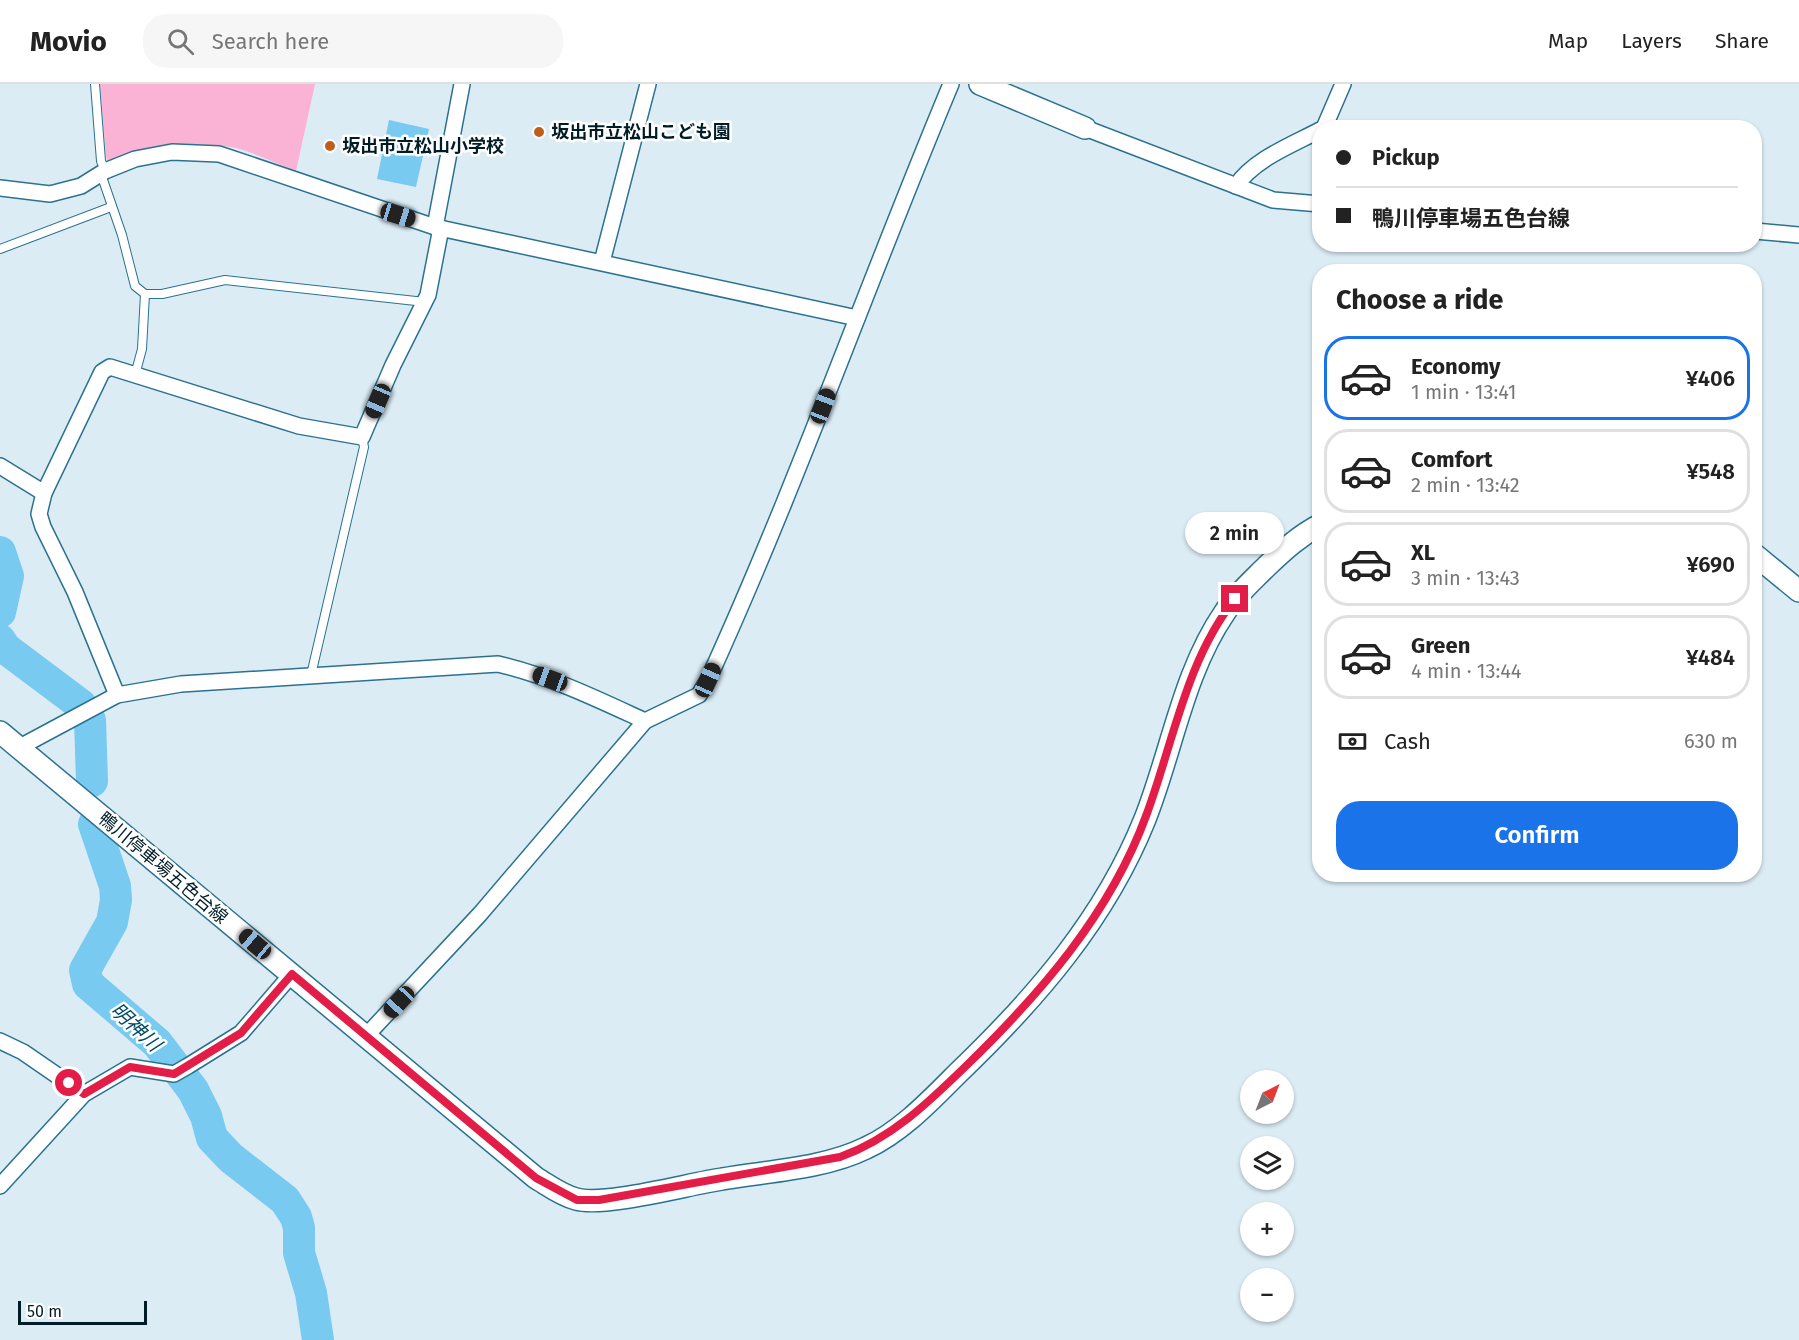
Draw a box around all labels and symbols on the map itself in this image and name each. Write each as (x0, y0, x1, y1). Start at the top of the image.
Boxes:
place label: 坂出市立松山こども園 (551, 121, 731, 143)
marker: 坂出市立松山こども園 (532, 125, 546, 139)
place label: 坂出市立松山小学校 (342, 135, 504, 157)
marker: 坂出市立松山小学校 (323, 139, 337, 153)
car (378, 201, 418, 229)
car (363, 381, 393, 421)
car (808, 386, 838, 426)
callout: 2 min (1186, 512, 1284, 554)
route end (1221, 585, 1248, 612)
car (692, 660, 724, 700)
car (530, 664, 570, 694)
street label: 鴨川停車場五色台線 (94, 808, 232, 928)
car (235, 926, 275, 962)
car (380, 983, 418, 1021)
water label: 明神川 (106, 998, 168, 1058)
route start (55, 1069, 82, 1096)
north arrow (1240, 1070, 1294, 1124)
scale bar (18, 1298, 147, 1326)

